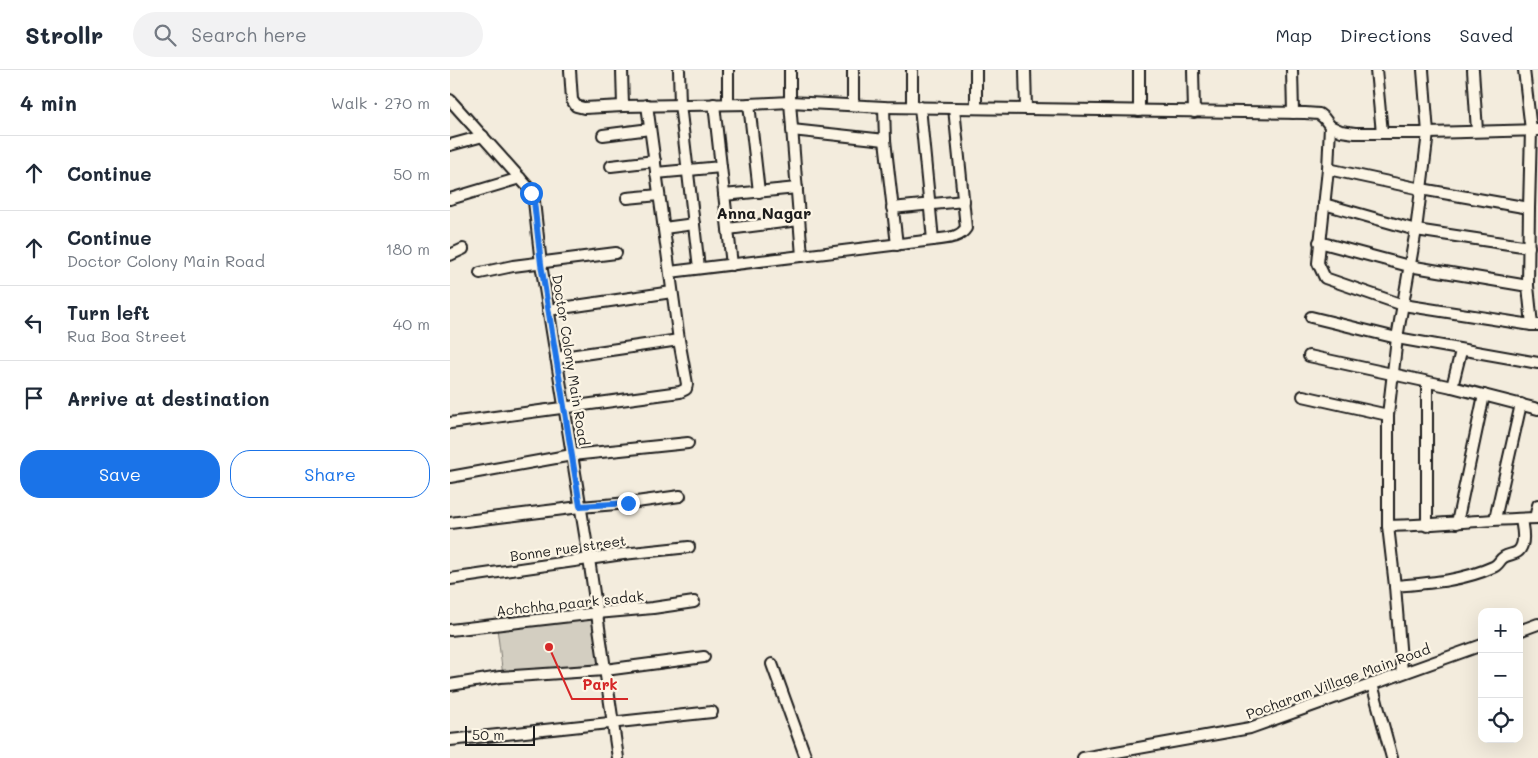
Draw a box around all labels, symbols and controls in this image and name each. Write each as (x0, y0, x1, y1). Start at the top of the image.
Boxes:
search box (133, 12, 483, 57)
text: Strollr (25, 19, 103, 50)
icon: search (151, 21, 179, 49)
text: Search here (191, 22, 307, 47)
text: Map (1275, 23, 1312, 47)
text: Directions (1340, 23, 1432, 47)
text: Saved (1460, 23, 1513, 47)
text: 4 min (20, 89, 77, 116)
text: Walk · 270 m (331, 92, 430, 113)
icon: ahead (20, 159, 48, 187)
text: Continue (67, 161, 152, 186)
text: 50 m (393, 163, 430, 184)
route start (520, 182, 543, 205)
district label: Anna Nagar (717, 202, 811, 223)
text: Continue (67, 225, 152, 250)
icon: ahead (20, 234, 48, 262)
text: 180 m (385, 238, 430, 259)
text: Doctor Colony Main Road (67, 250, 265, 271)
street label: Doctor Colony Main Road (548, 273, 594, 447)
text: Turn left (67, 300, 150, 325)
icon: left (20, 309, 48, 337)
text: 40 m (393, 313, 430, 334)
text: Rua Boa Street (67, 325, 187, 346)
icon: arrive (20, 384, 48, 412)
text: Arrive at destination (67, 386, 270, 411)
button: Save (20, 450, 220, 498)
button: Share (230, 450, 430, 498)
route end (617, 492, 640, 515)
street label: Bonne rue street (509, 530, 627, 566)
street label: Achchha paark sadak (495, 586, 645, 620)
map controls (1478, 608, 1523, 743)
button: + (1478, 608, 1523, 653)
street label: Pocharam Village Main Road (1243, 639, 1433, 723)
button: − (1478, 653, 1523, 698)
callout: Park (572, 669, 628, 699)
text: Park (582, 674, 618, 694)
button: locate (1478, 698, 1523, 743)
scale bar (465, 723, 535, 746)
text: 50 m (472, 725, 504, 744)

